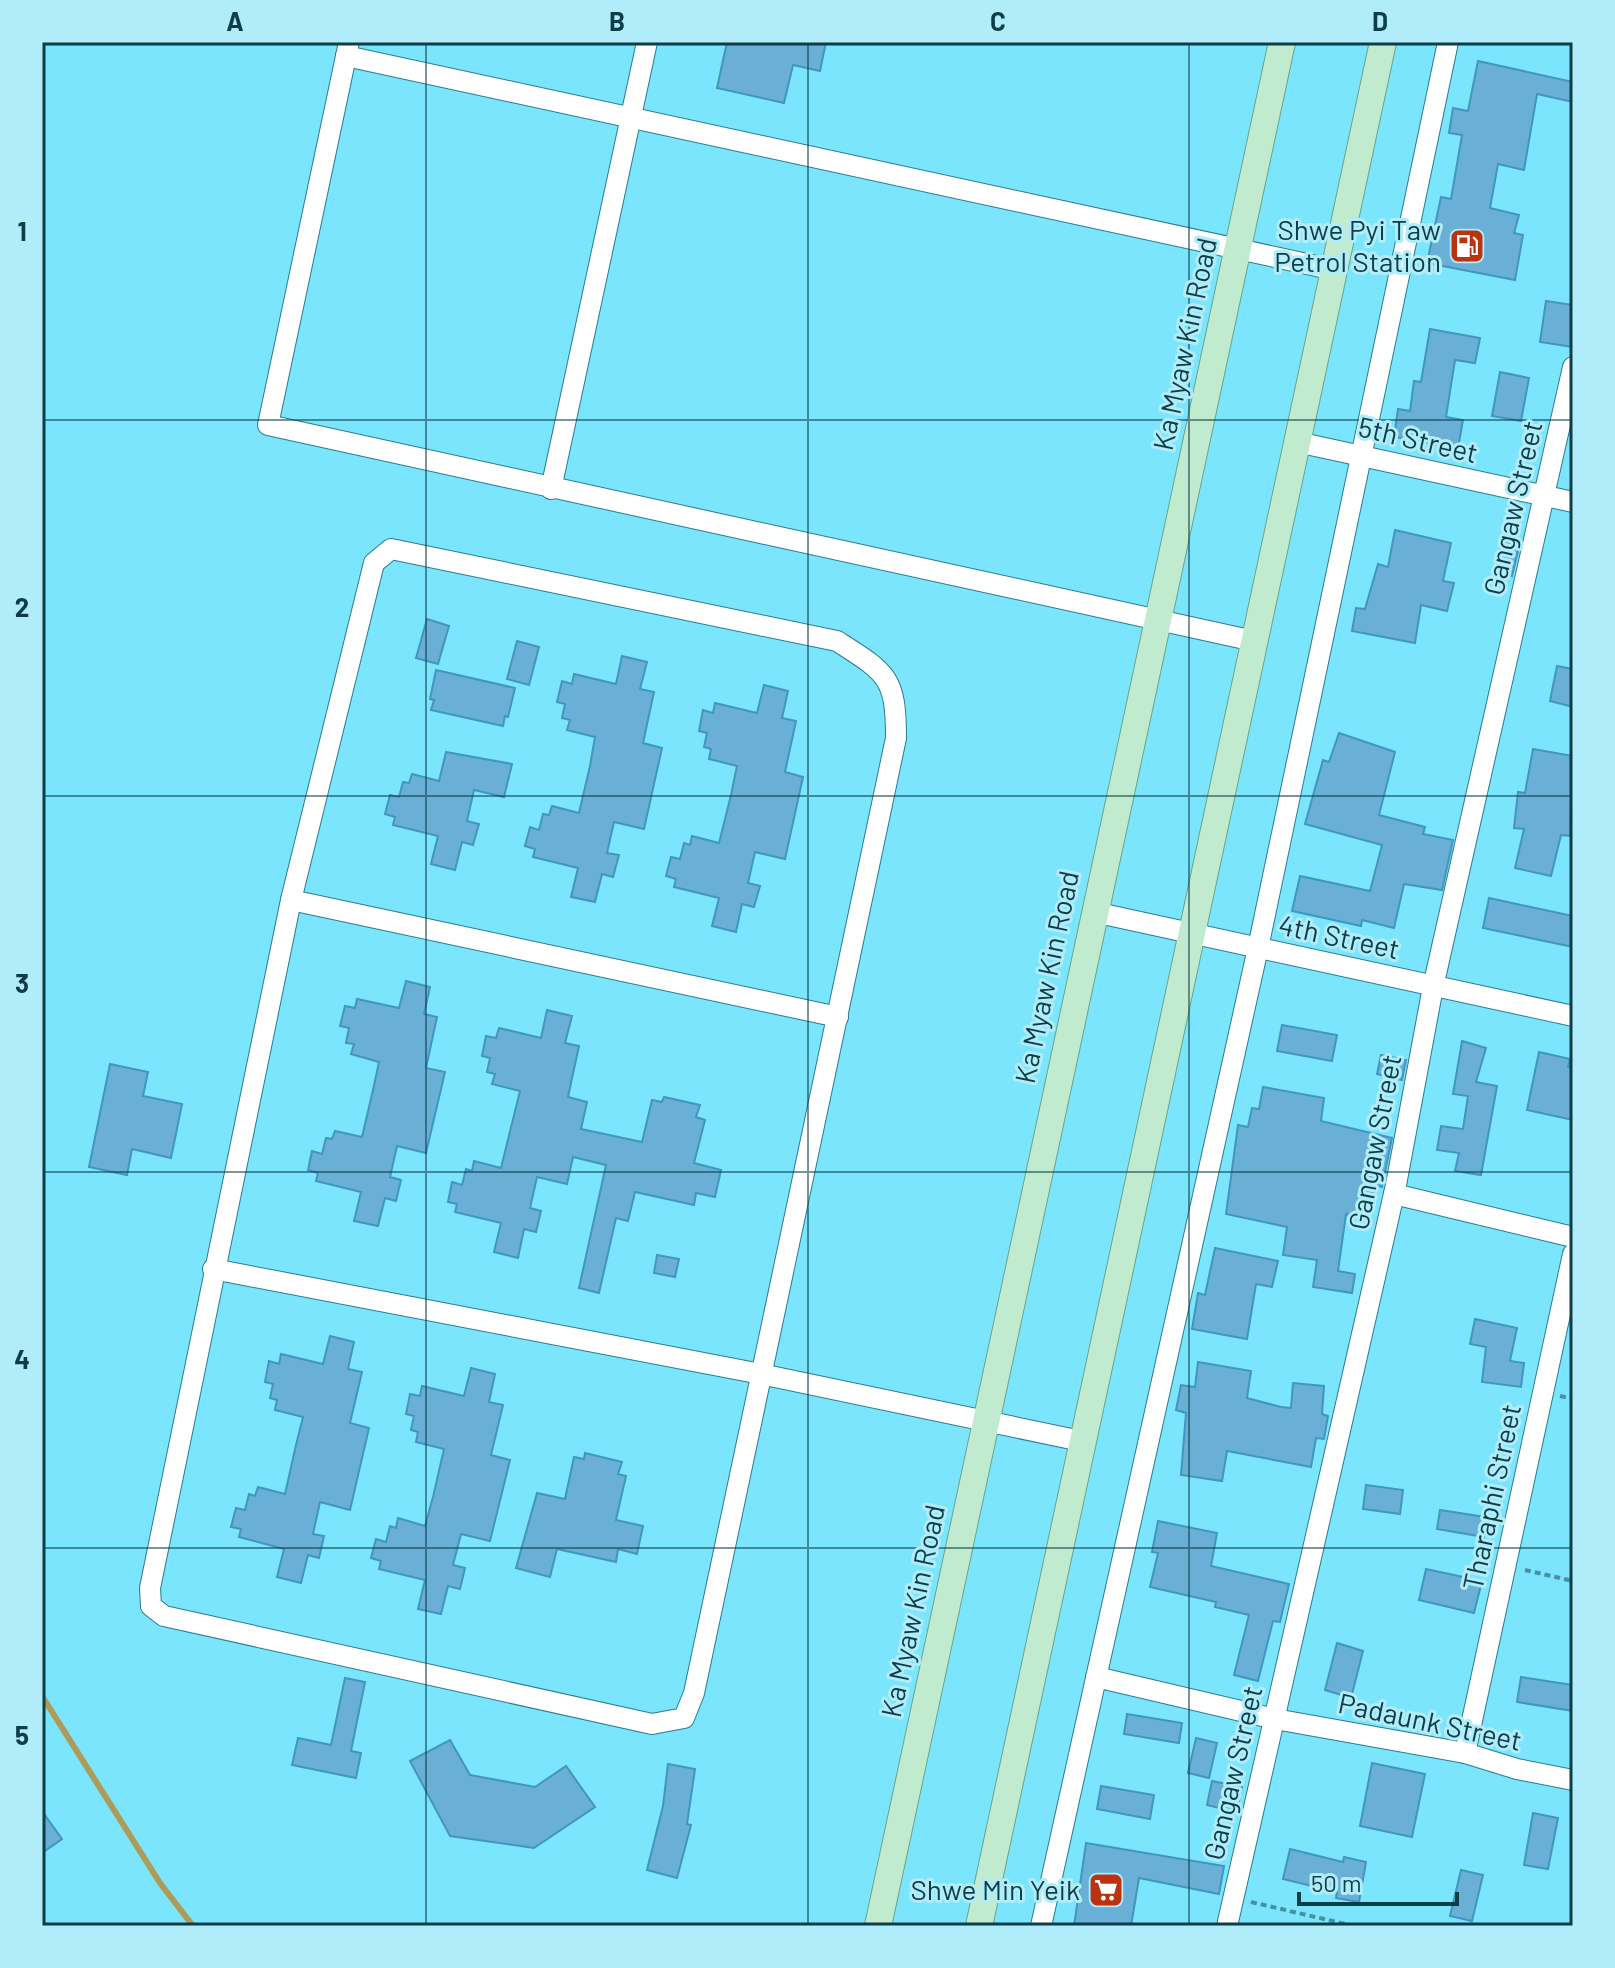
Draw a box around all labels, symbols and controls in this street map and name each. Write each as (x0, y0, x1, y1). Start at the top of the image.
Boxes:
text: A (226, 5, 244, 36)
text: B (609, 5, 625, 36)
text: C (990, 5, 1006, 36)
text: D (1372, 5, 1388, 36)
place label: Shwe Pyi Taw Petrol Station (1274, 212, 1441, 278)
text: 1 (17, 215, 27, 246)
fuel station icon: Shwe Pyi Taw Petrol Station (1448, 227, 1486, 265)
street label: Ka Myaw Kin Road (1145, 234, 1223, 453)
street label: 5th Street (1355, 409, 1481, 469)
street label: Gangaw Street (1475, 417, 1549, 598)
text: 2 (15, 591, 29, 622)
street label: Ka Myaw Kin Road (1007, 867, 1085, 1086)
street label: 4th Street (1276, 907, 1403, 965)
text: 3 (15, 967, 29, 998)
street label: Gangaw Street (1340, 1051, 1408, 1232)
text: 4 (14, 1343, 30, 1374)
street label: Tharaphi Street (1455, 1401, 1527, 1593)
street label: Ka Myaw Kin Road (873, 1501, 951, 1720)
street label: Gangaw Street (1195, 1682, 1269, 1863)
street label: Padaunk Street (1335, 1685, 1525, 1757)
text: 5 (15, 1719, 29, 1750)
scale bar (1299, 1856, 1457, 1906)
text: 50 m (1311, 1868, 1362, 1897)
supermarket icon: Shwe Min Yeik (1087, 1871, 1125, 1909)
place label: Shwe Min Yeik (910, 1872, 1080, 1906)

